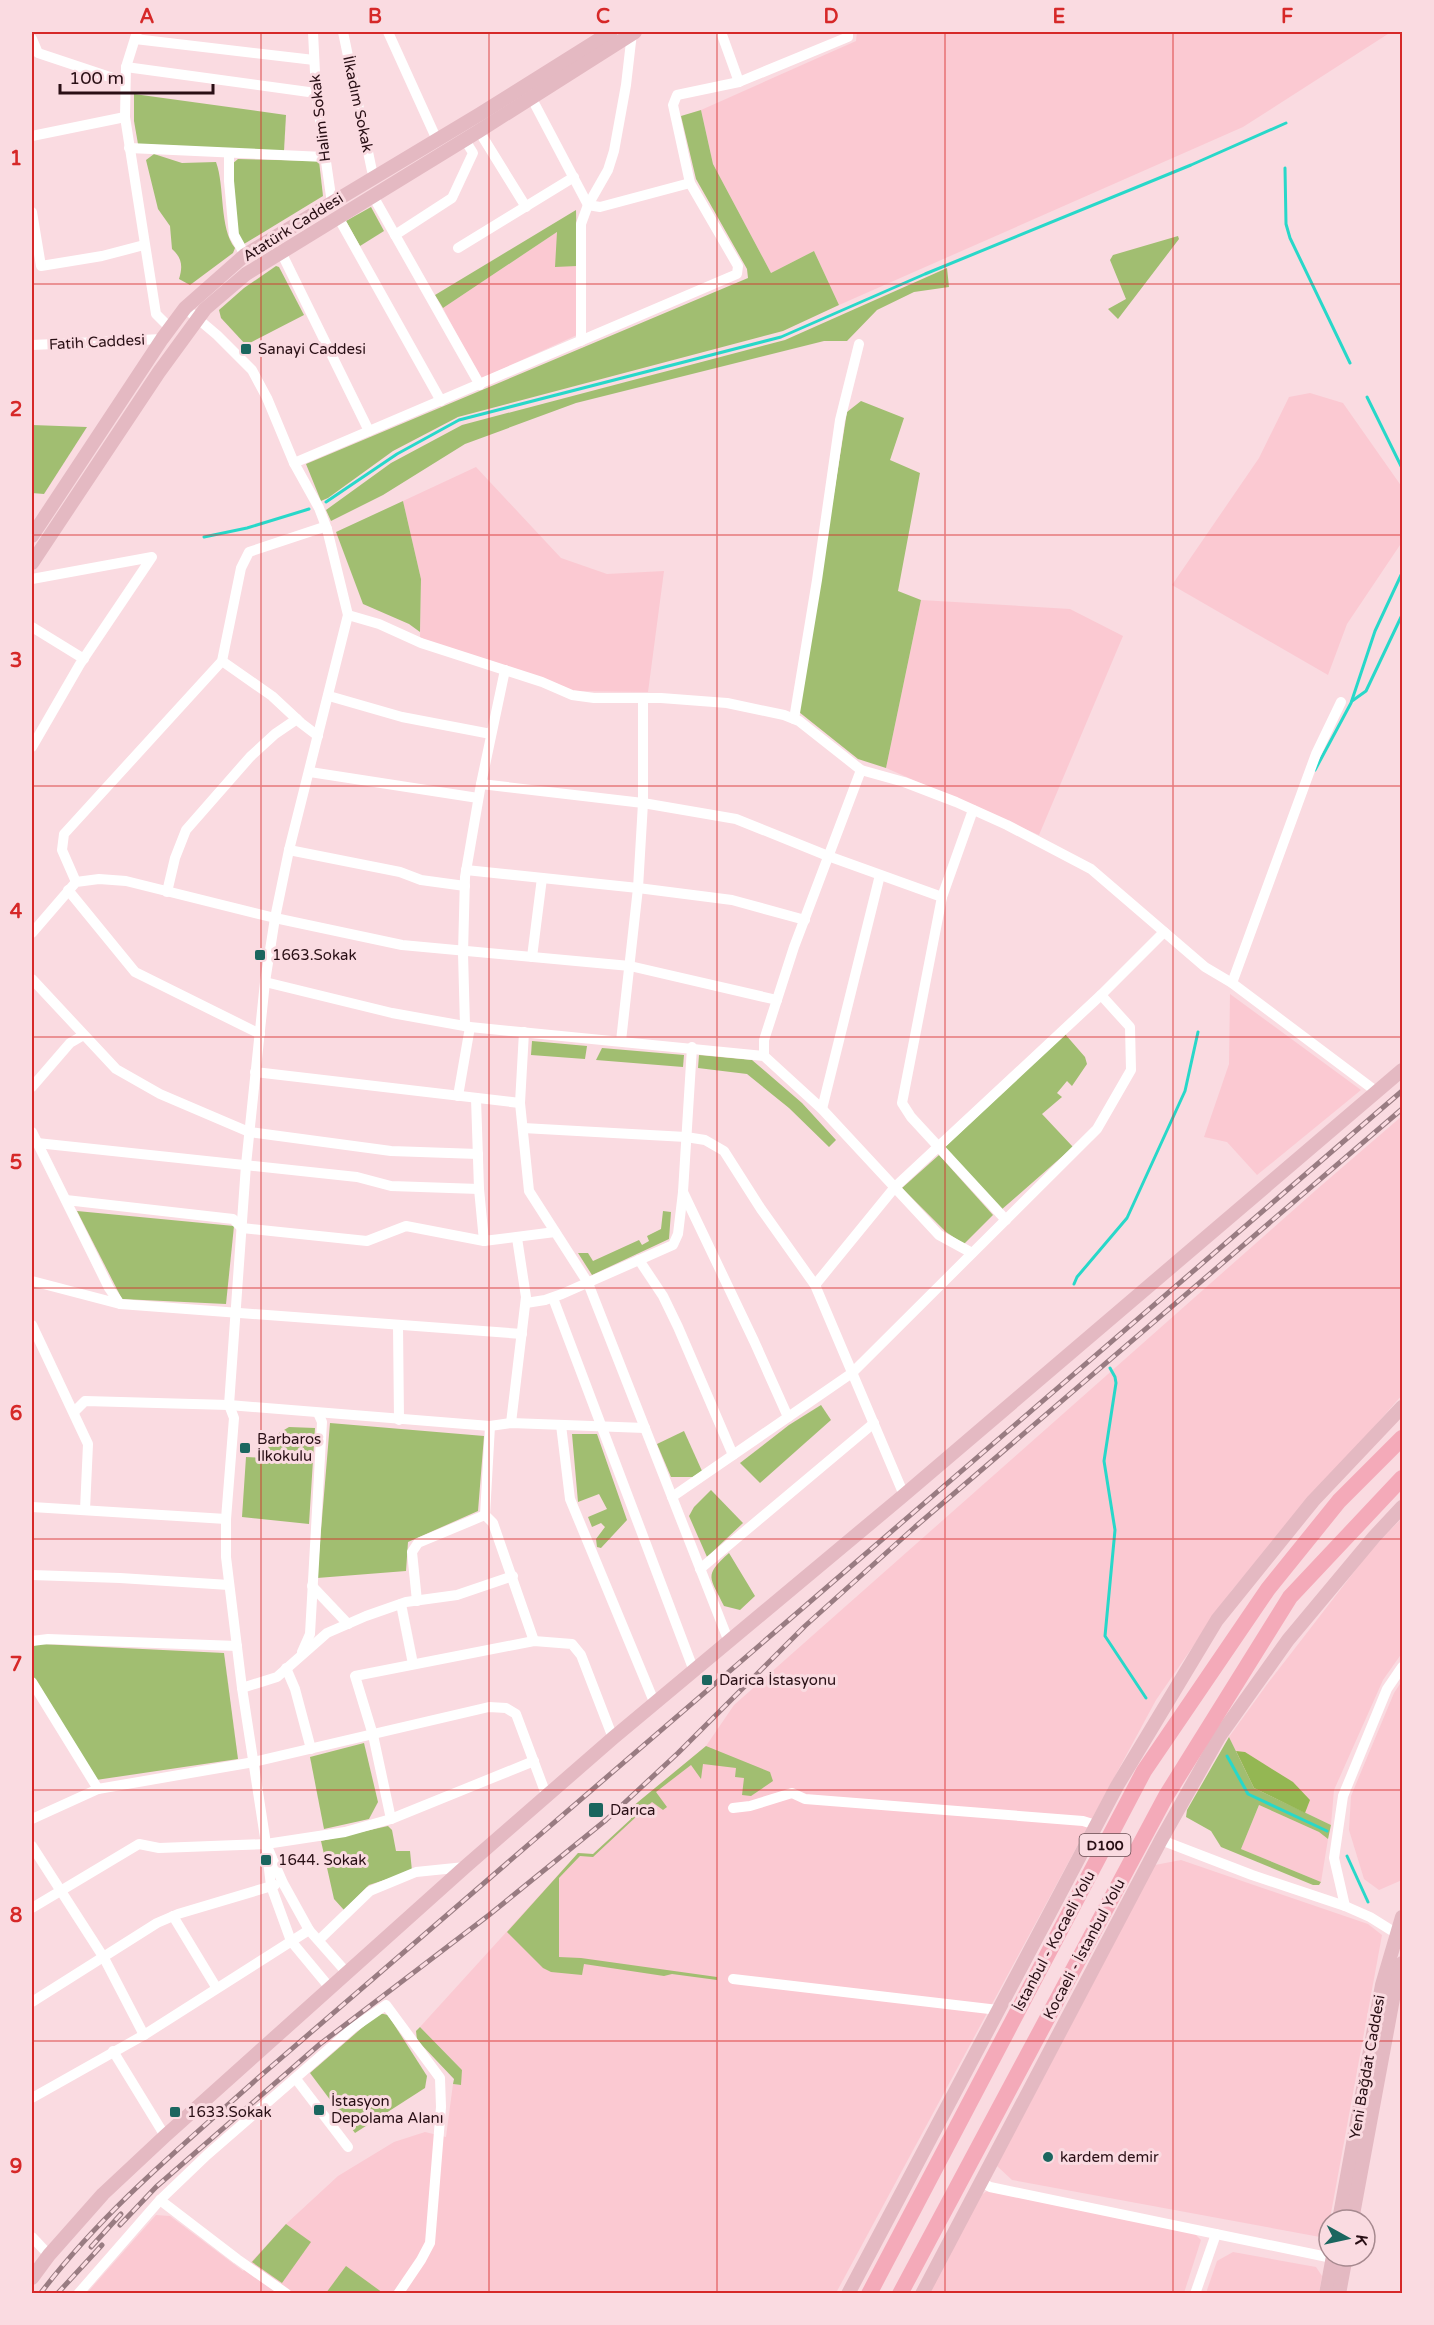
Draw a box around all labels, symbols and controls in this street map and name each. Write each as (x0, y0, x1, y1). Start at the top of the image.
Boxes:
text: A (140, 5, 155, 29)
text: B (368, 5, 382, 29)
text: C (596, 5, 610, 29)
text: D (823, 5, 839, 29)
text: E (1053, 5, 1066, 29)
text: F (1281, 5, 1293, 29)
street label: İlkadım Sokak (339, 54, 377, 154)
scale bar (60, 57, 213, 95)
text: 100 m (69, 67, 124, 89)
street label: Halim Sokak (306, 73, 334, 163)
text: 1 (10, 147, 22, 171)
street label: Atatürk Caddesi (240, 189, 346, 265)
street label: Fatih Caddesi (49, 331, 145, 353)
place label: Sanayi Caddesi (258, 340, 366, 358)
marker: Sanayi Caddesi (239, 342, 253, 356)
text: 2 (10, 398, 22, 422)
text: 3 (10, 649, 22, 673)
text: 4 (10, 900, 23, 924)
place label: 1663.Sokak (272, 946, 357, 964)
marker: 1663.Sokak (253, 948, 267, 962)
text: 5 (10, 1151, 22, 1175)
text: 6 (10, 1402, 22, 1426)
place label: Barbaros İlkokulu (257, 1430, 321, 1465)
marker: Barbaros İlkokulu (238, 1441, 252, 1455)
text: 7 (10, 1653, 22, 1677)
place label: Darica İstasyonu (719, 1671, 836, 1689)
marker: Darica İstasyonu (700, 1673, 714, 1687)
marker: Darıca (587, 1801, 605, 1819)
place label: Darıca (610, 1801, 655, 1819)
road number: D100 (1080, 1834, 1130, 1856)
place label: 1644. Sokak (278, 1851, 366, 1869)
marker: 1644. Sokak (259, 1853, 273, 1867)
street label: İstanbul - Kocaeli Yolu (1009, 1868, 1099, 2014)
street label: Kocaeli - İstanbul Yolu (1039, 1876, 1129, 2022)
text: 8 (10, 1904, 22, 1928)
street label: Yeni Bağdat Caddesi (1345, 1993, 1389, 2141)
place label: İstasyon Depolama Alanı (331, 2092, 443, 2127)
place label: 1633.Sokak (187, 2103, 272, 2121)
marker: İstasyon Depolama Alanı (312, 2103, 326, 2117)
marker: 1633.Sokak (168, 2105, 182, 2119)
place label: kardem demir (1060, 2148, 1159, 2166)
marker: kardem demir (1041, 2150, 1055, 2164)
text: 9 (10, 2155, 22, 2179)
north arrow (1317, 2208, 1377, 2268)
text: K (1350, 2233, 1372, 2247)

